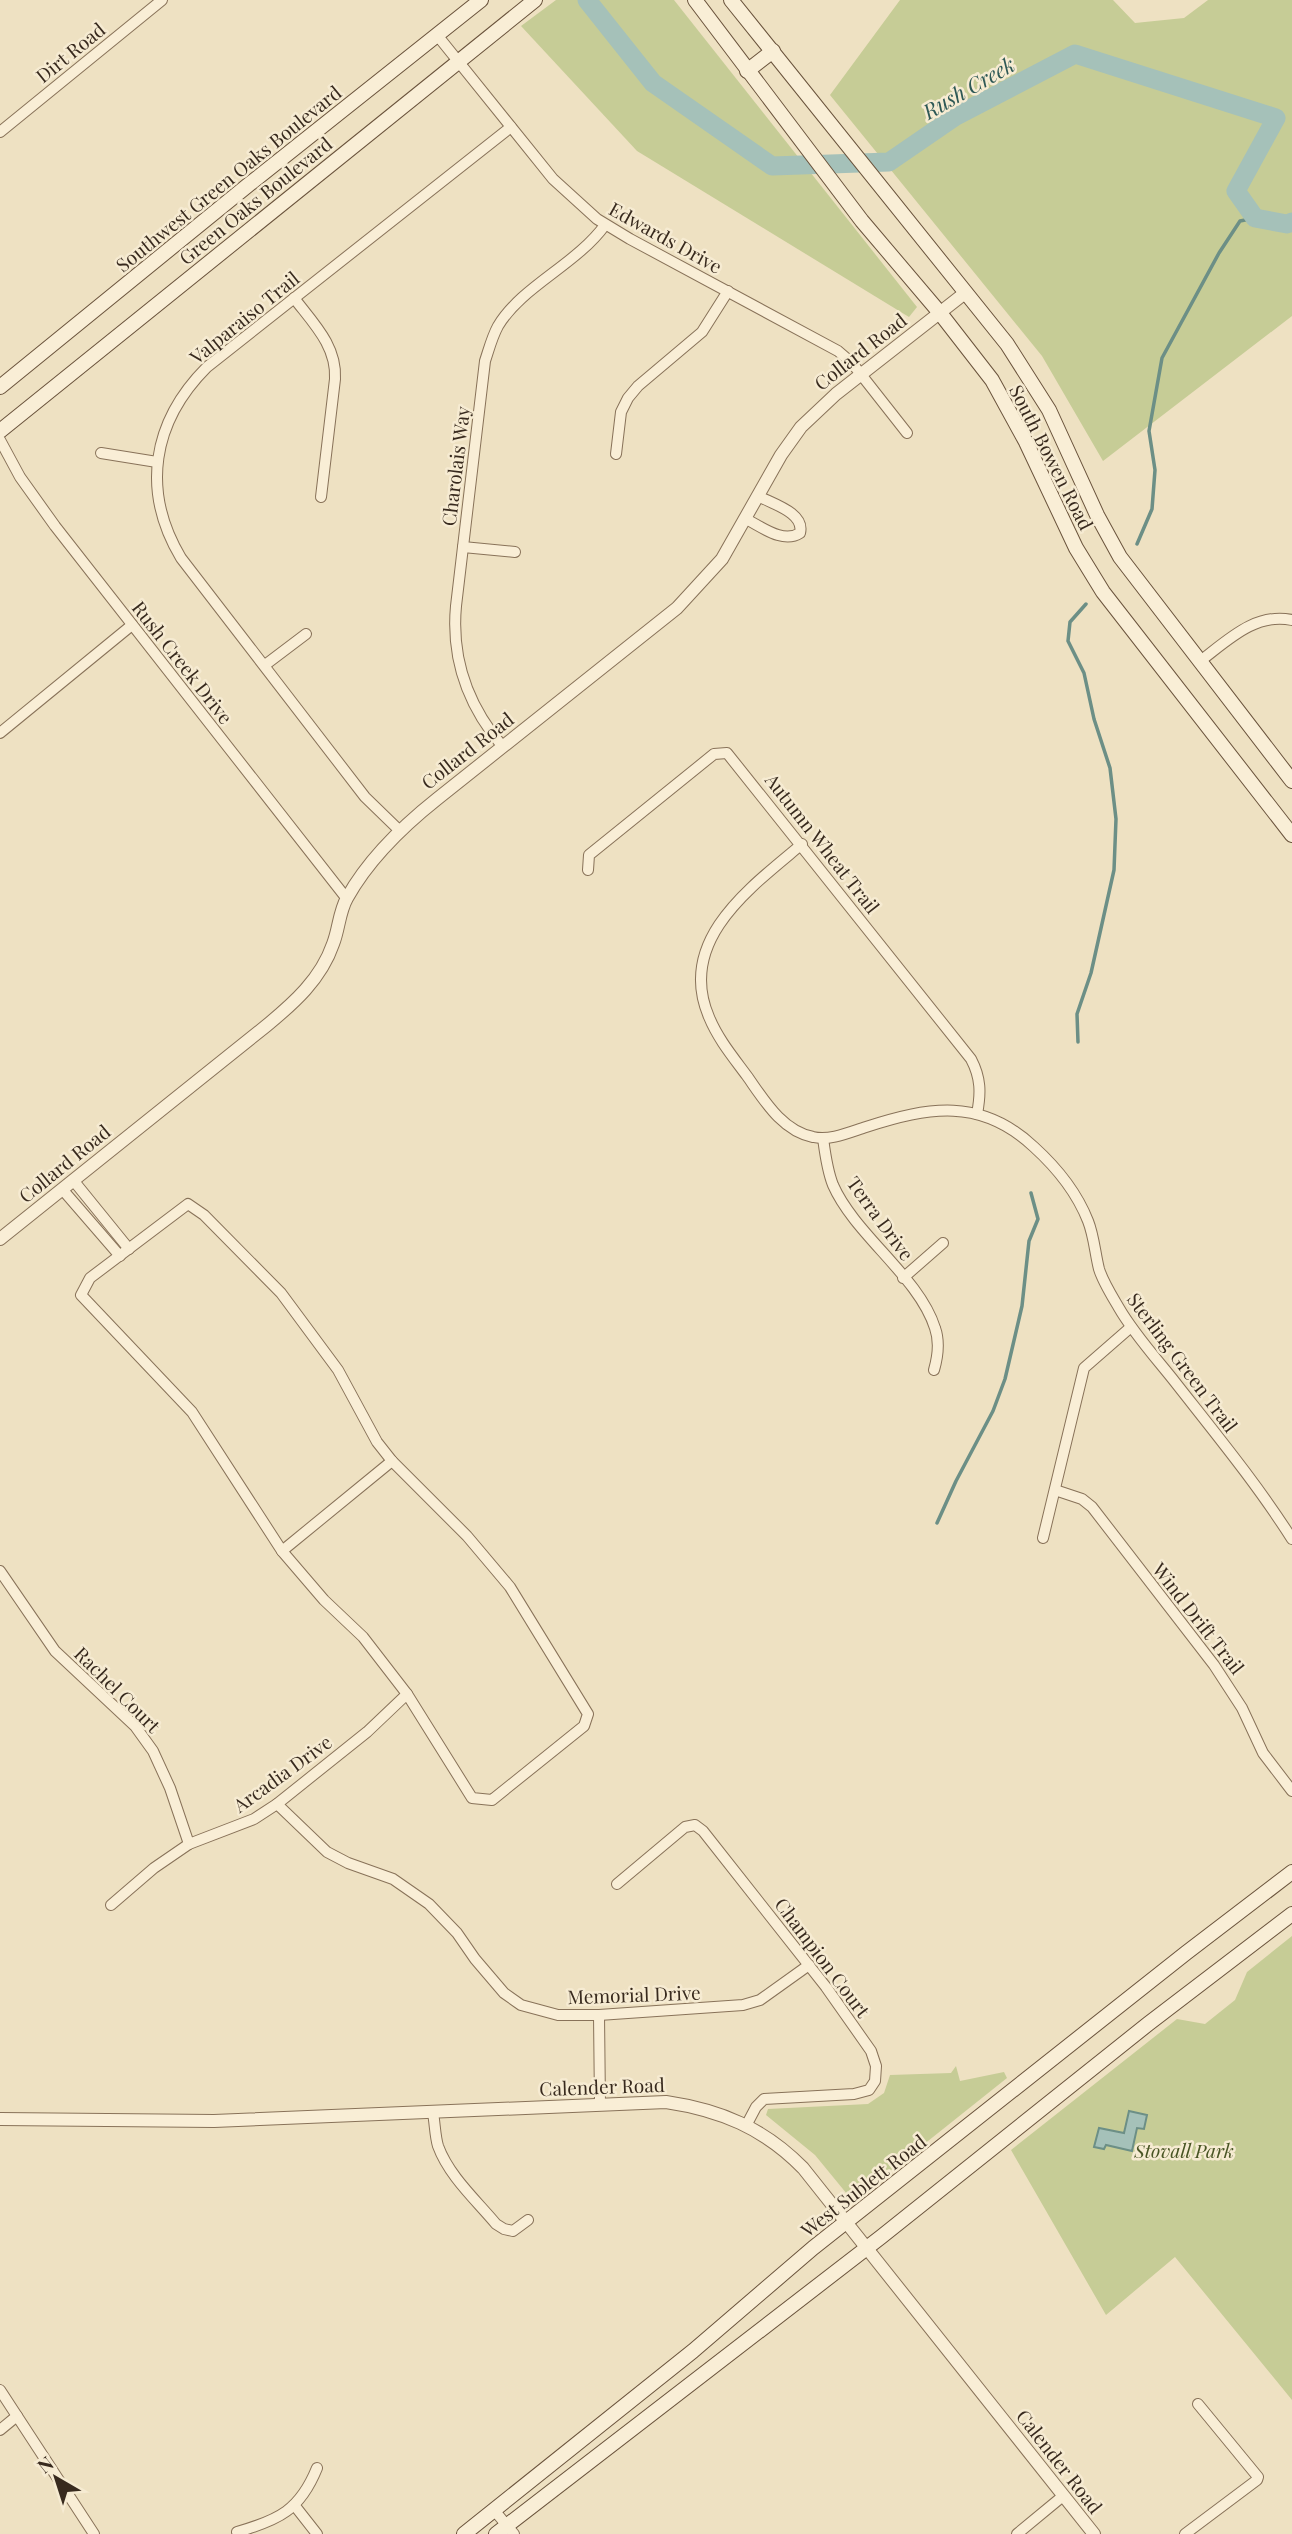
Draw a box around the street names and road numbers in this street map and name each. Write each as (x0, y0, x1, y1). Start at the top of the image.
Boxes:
street label: Dirt Road (30, 16, 110, 88)
street label: Southwest Green Oaks Boulevard (111, 80, 345, 276)
street label: Green Oaks Boulevard (174, 131, 336, 269)
street label: Edwards Drive (605, 195, 727, 279)
street label: Valparaiso Trail (183, 265, 305, 370)
street label: Collard Road (808, 307, 912, 395)
street label: South Bowen Road (1004, 380, 1100, 534)
street label: Charolais Way (435, 404, 475, 527)
street label: Rush Creek Drive (127, 595, 239, 729)
street label: Collard Road (415, 706, 519, 794)
street label: Autumn Wheat Trail (759, 767, 886, 919)
street label: Collard Road (13, 1118, 115, 1208)
street label: Terra Drive (842, 1171, 920, 1265)
street label: Sterling Green Trail (1122, 1287, 1244, 1438)
street label: Wind Drift Trail (1147, 1556, 1251, 1680)
street label: Rachel Court (69, 1640, 167, 1738)
street label: Arcadia Drive (227, 1728, 336, 1818)
street label: Champion Court (769, 1892, 877, 2022)
street label: Memorial Drive (567, 1979, 701, 2009)
street label: Calender Road (539, 2071, 665, 2101)
street label: West Sublett Road (794, 2128, 931, 2243)
street label: Calender Road (1011, 2404, 1109, 2518)

